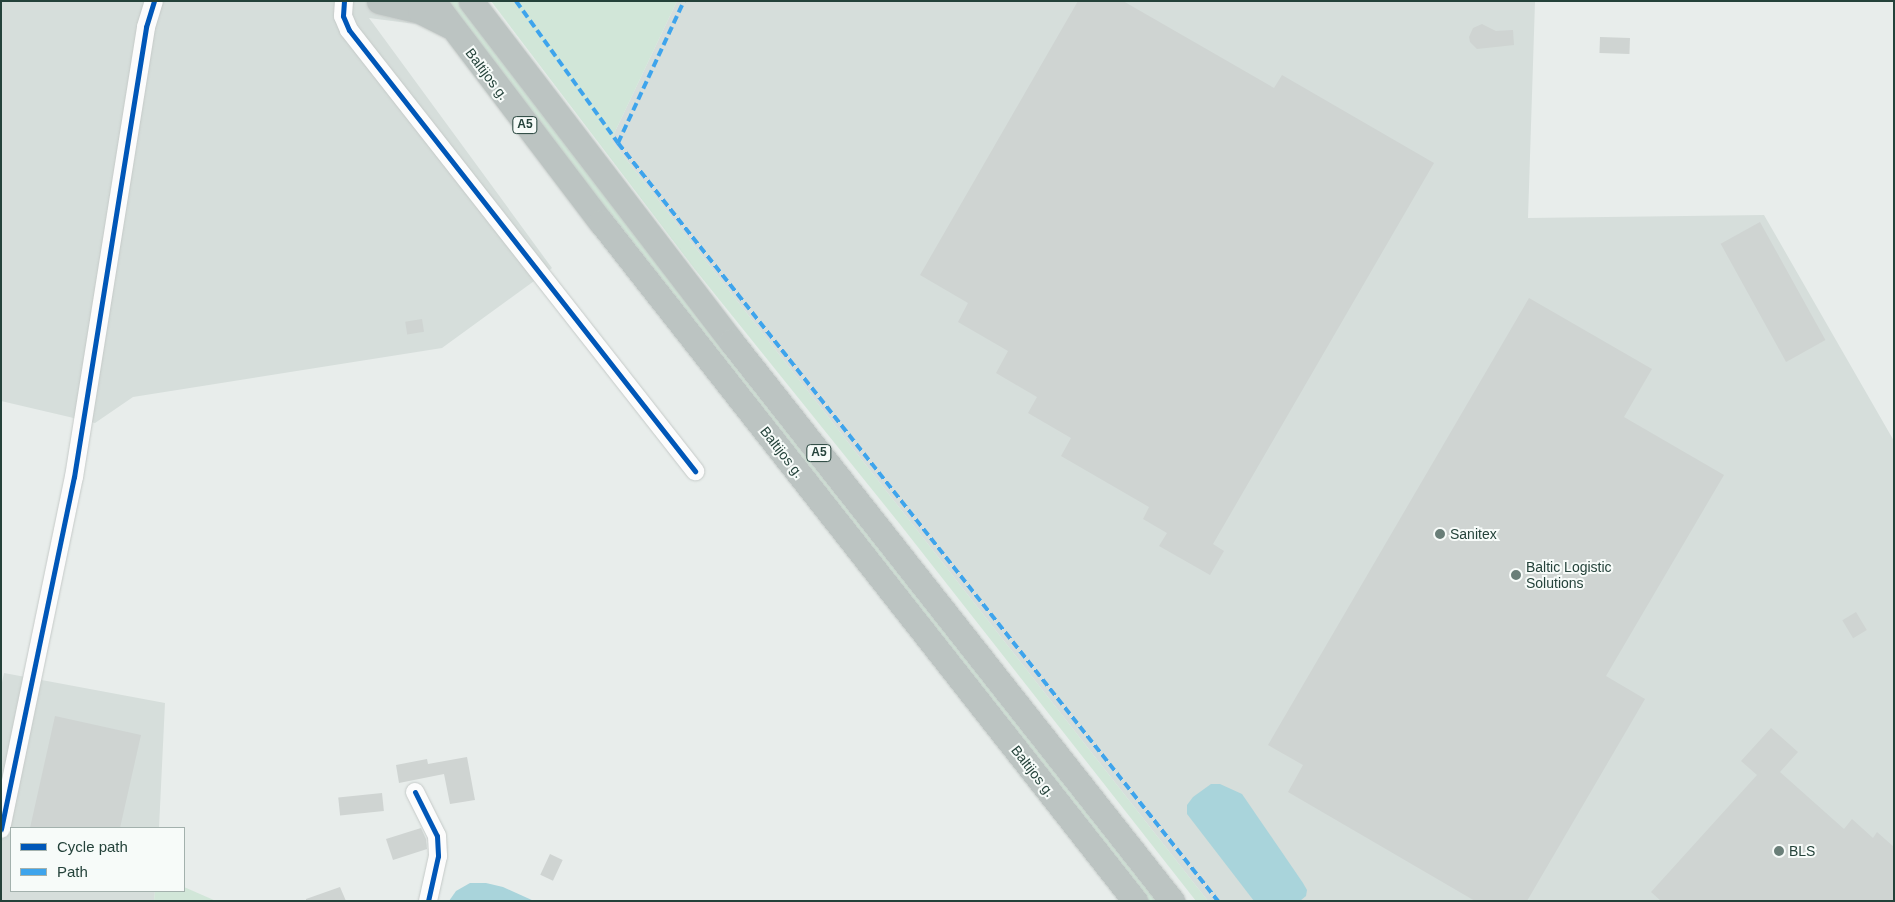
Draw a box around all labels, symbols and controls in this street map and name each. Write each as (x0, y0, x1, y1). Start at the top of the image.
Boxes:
street label: Baltijos g. (462, 45, 512, 103)
road number: A5 (511, 116, 539, 134)
street label: Baltijos g. (757, 423, 807, 481)
road number: A5 (805, 443, 833, 462)
place label: Sanitex (1450, 526, 1497, 542)
marker: Sanitex (1434, 528, 1446, 540)
place label: Baltic Logistic Solutions (1526, 559, 1612, 592)
marker: Baltic Logistic Solutions (1510, 569, 1522, 581)
street label: Baltijos g. (1008, 742, 1058, 800)
legend (10, 827, 185, 892)
text: Cycle path (57, 838, 128, 855)
place label: BLS (1789, 843, 1815, 859)
marker: BLS (1773, 845, 1785, 857)
text: Path (57, 863, 88, 880)

